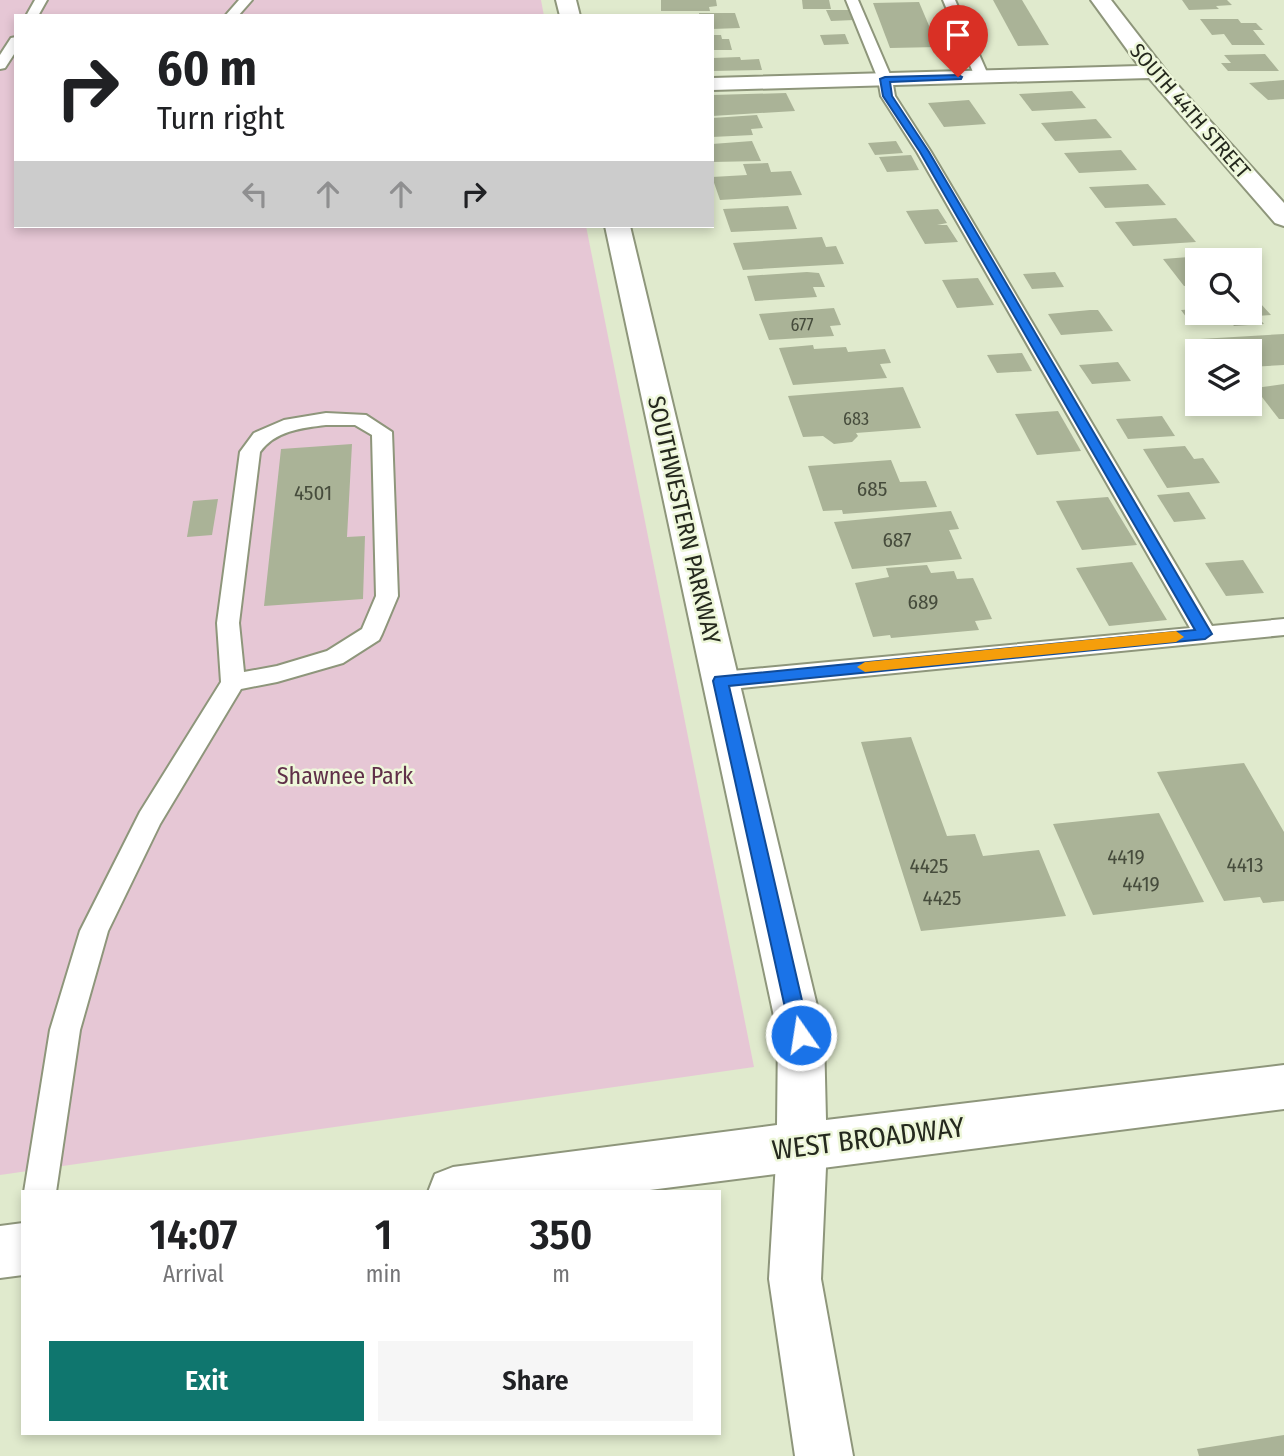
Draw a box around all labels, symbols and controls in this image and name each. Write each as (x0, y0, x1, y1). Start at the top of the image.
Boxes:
pin (928, 5, 988, 77)
icon: arrive (939, 16, 977, 54)
street label: SOUTH 44TH STREET (1124, 38, 1256, 184)
text: 60 m (157, 39, 257, 98)
icon: right (42, 42, 133, 133)
text: Turn right (157, 99, 284, 137)
icon: left (236, 175, 274, 213)
icon: ahead (309, 175, 347, 213)
icon: ahead (382, 175, 420, 213)
icon: right (455, 175, 493, 213)
map controls (1185, 248, 1262, 416)
button: search (1185, 248, 1262, 325)
house number: 677 (790, 314, 814, 336)
button: layers (1185, 339, 1262, 416)
street label: SOUTHWESTERN PARKWAY (642, 393, 726, 647)
house number: 683 (843, 408, 869, 430)
house number: 685 (857, 476, 887, 502)
house number: 4501 (294, 480, 332, 506)
house number: 687 (882, 527, 912, 553)
house number: 689 (908, 589, 938, 615)
park label: Shawnee Park (277, 762, 414, 790)
house number: 4419 (1107, 844, 1145, 870)
house number: 4413 (1227, 852, 1263, 878)
house number: 4425 (910, 853, 948, 879)
house number: 4419 (1122, 871, 1160, 897)
house number: 4425 (923, 885, 961, 911)
position arrow (764, 998, 838, 1072)
street label: WEST BROADWAY (770, 1110, 966, 1167)
text: 14:07 (149, 1210, 237, 1260)
text: 1 (375, 1210, 392, 1260)
text: 350 (530, 1210, 592, 1260)
text: Arrival (163, 1260, 224, 1288)
text: min (366, 1260, 401, 1288)
text: m (552, 1260, 570, 1288)
button: Exit (49, 1341, 364, 1421)
button: Share (378, 1341, 693, 1421)

